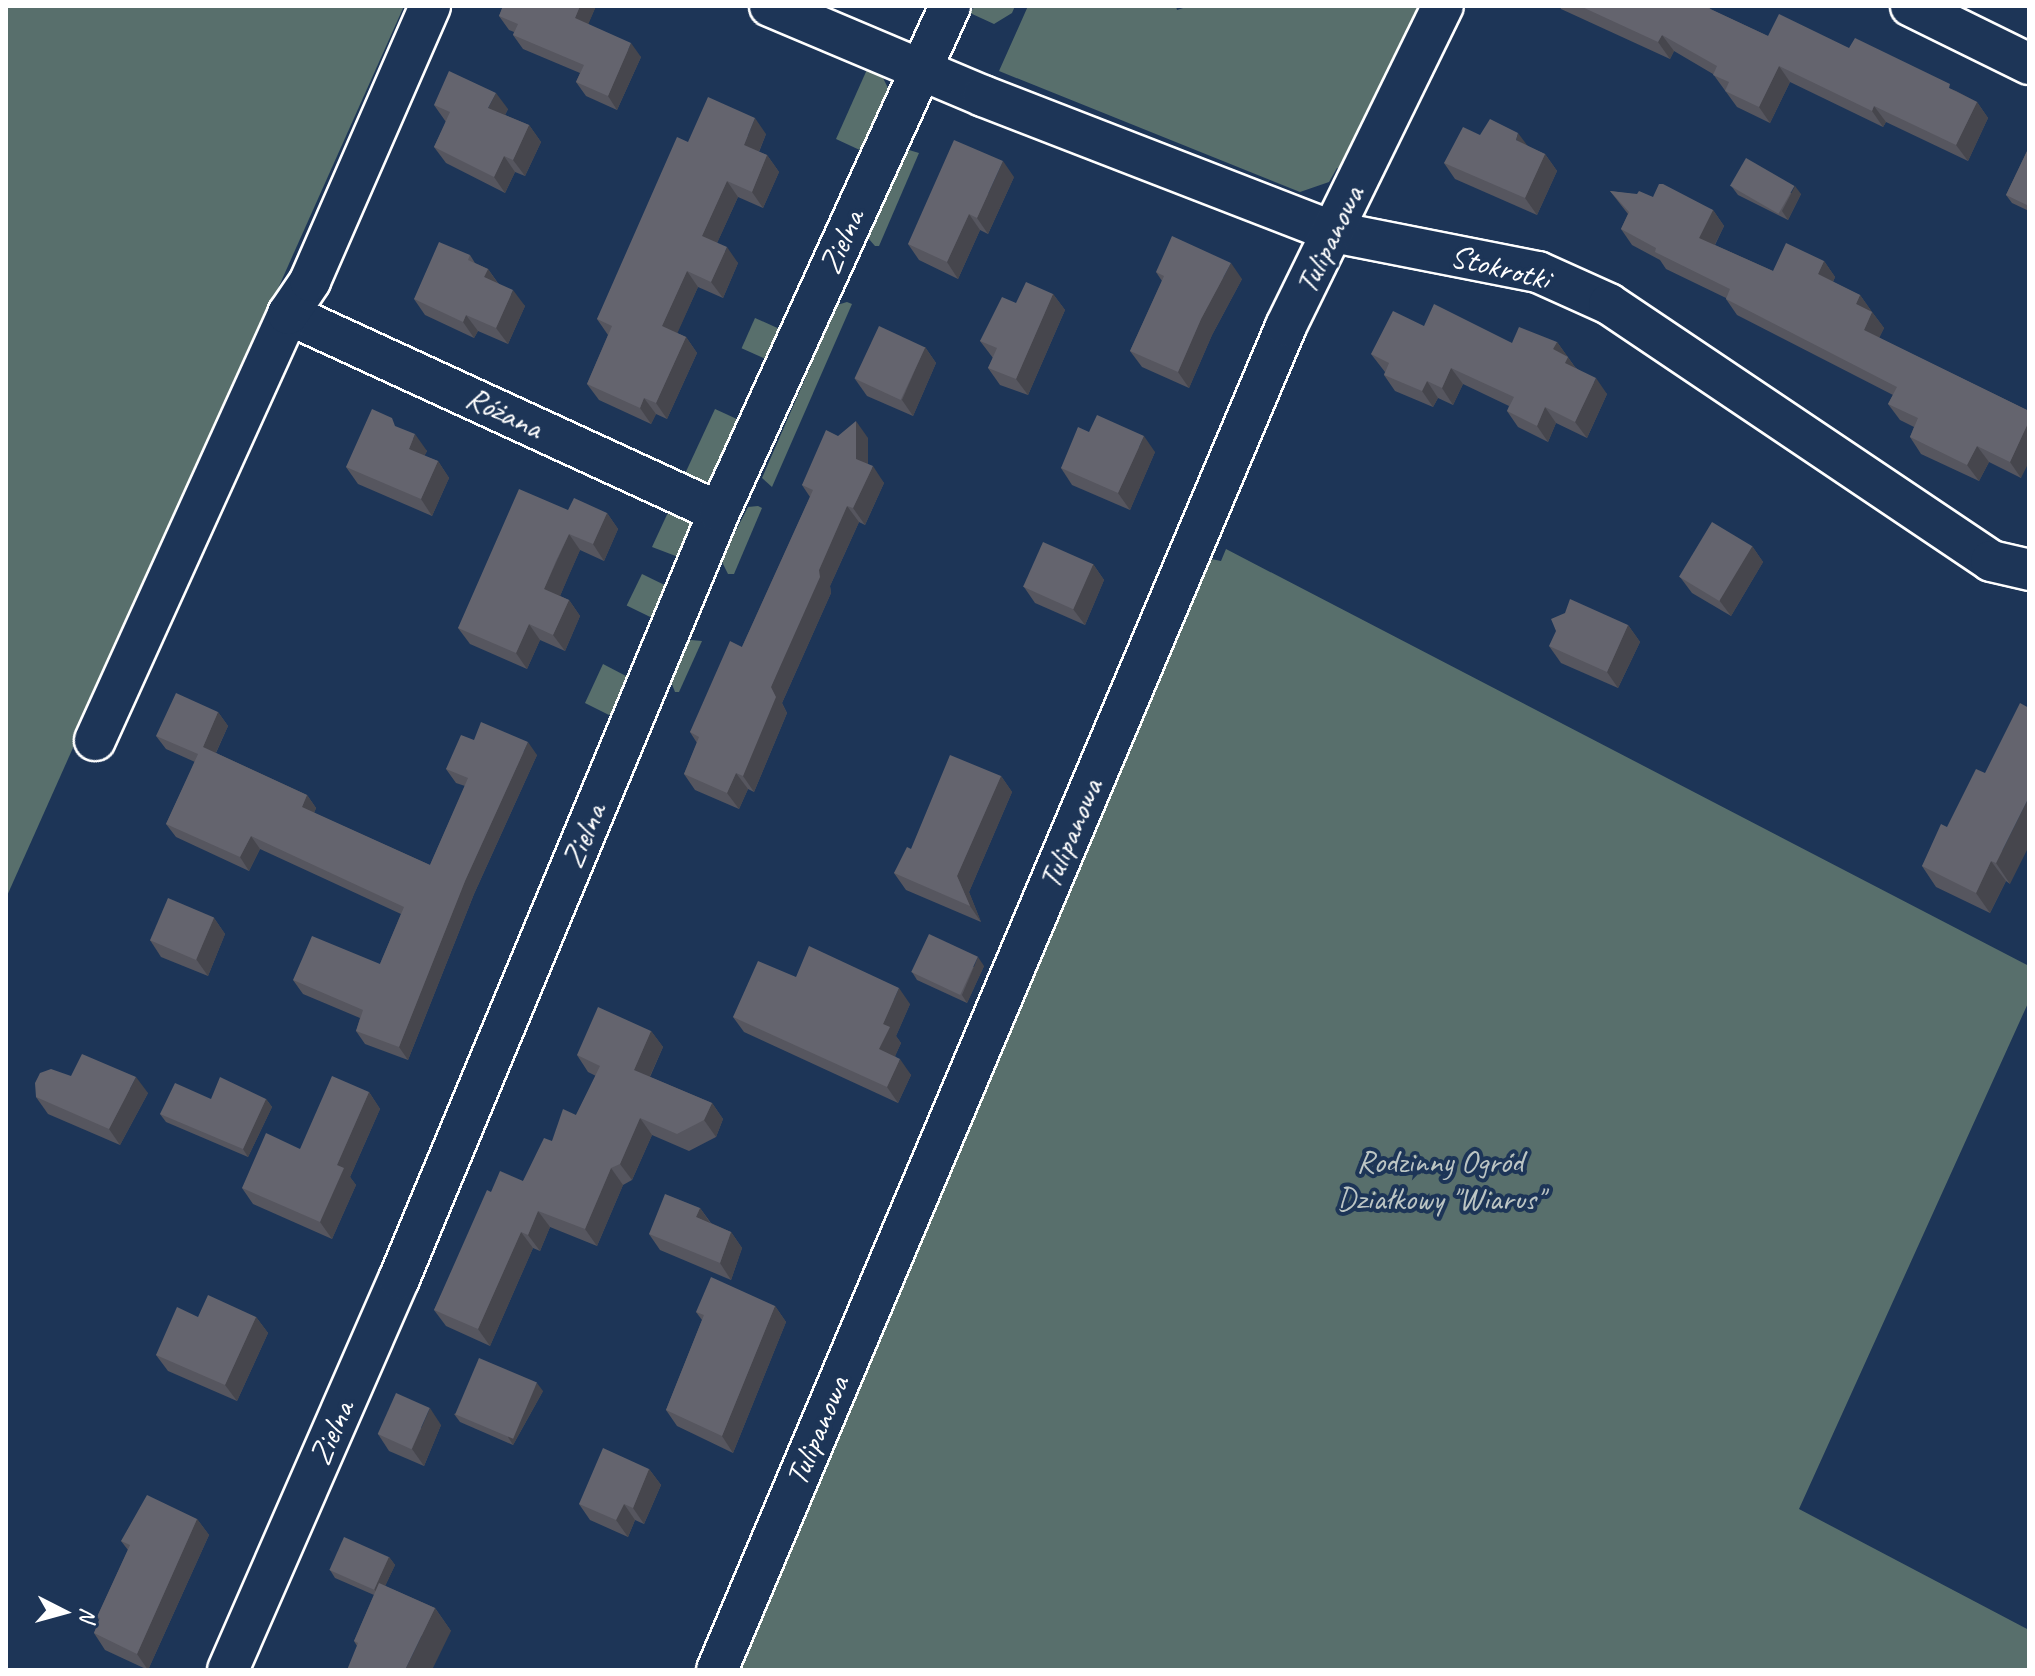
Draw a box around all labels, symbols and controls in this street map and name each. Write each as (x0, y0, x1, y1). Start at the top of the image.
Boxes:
street label: Tulipanowa (1287, 180, 1373, 300)
street label: Zielna (811, 204, 873, 280)
street label: Stokrotki (1446, 237, 1554, 299)
street label: Różana (460, 379, 548, 447)
street label: Tulipanowa (1031, 773, 1111, 895)
street label: Zielna (553, 798, 615, 874)
park label: Rodzinny Ogród Działkowy "Wiarus" (1337, 1144, 1543, 1219)
street label: Tulipanowa (778, 1370, 858, 1492)
street label: Zielna (301, 1395, 363, 1471)
north arrow (24, 1572, 104, 1652)
text: N (73, 1606, 103, 1623)

